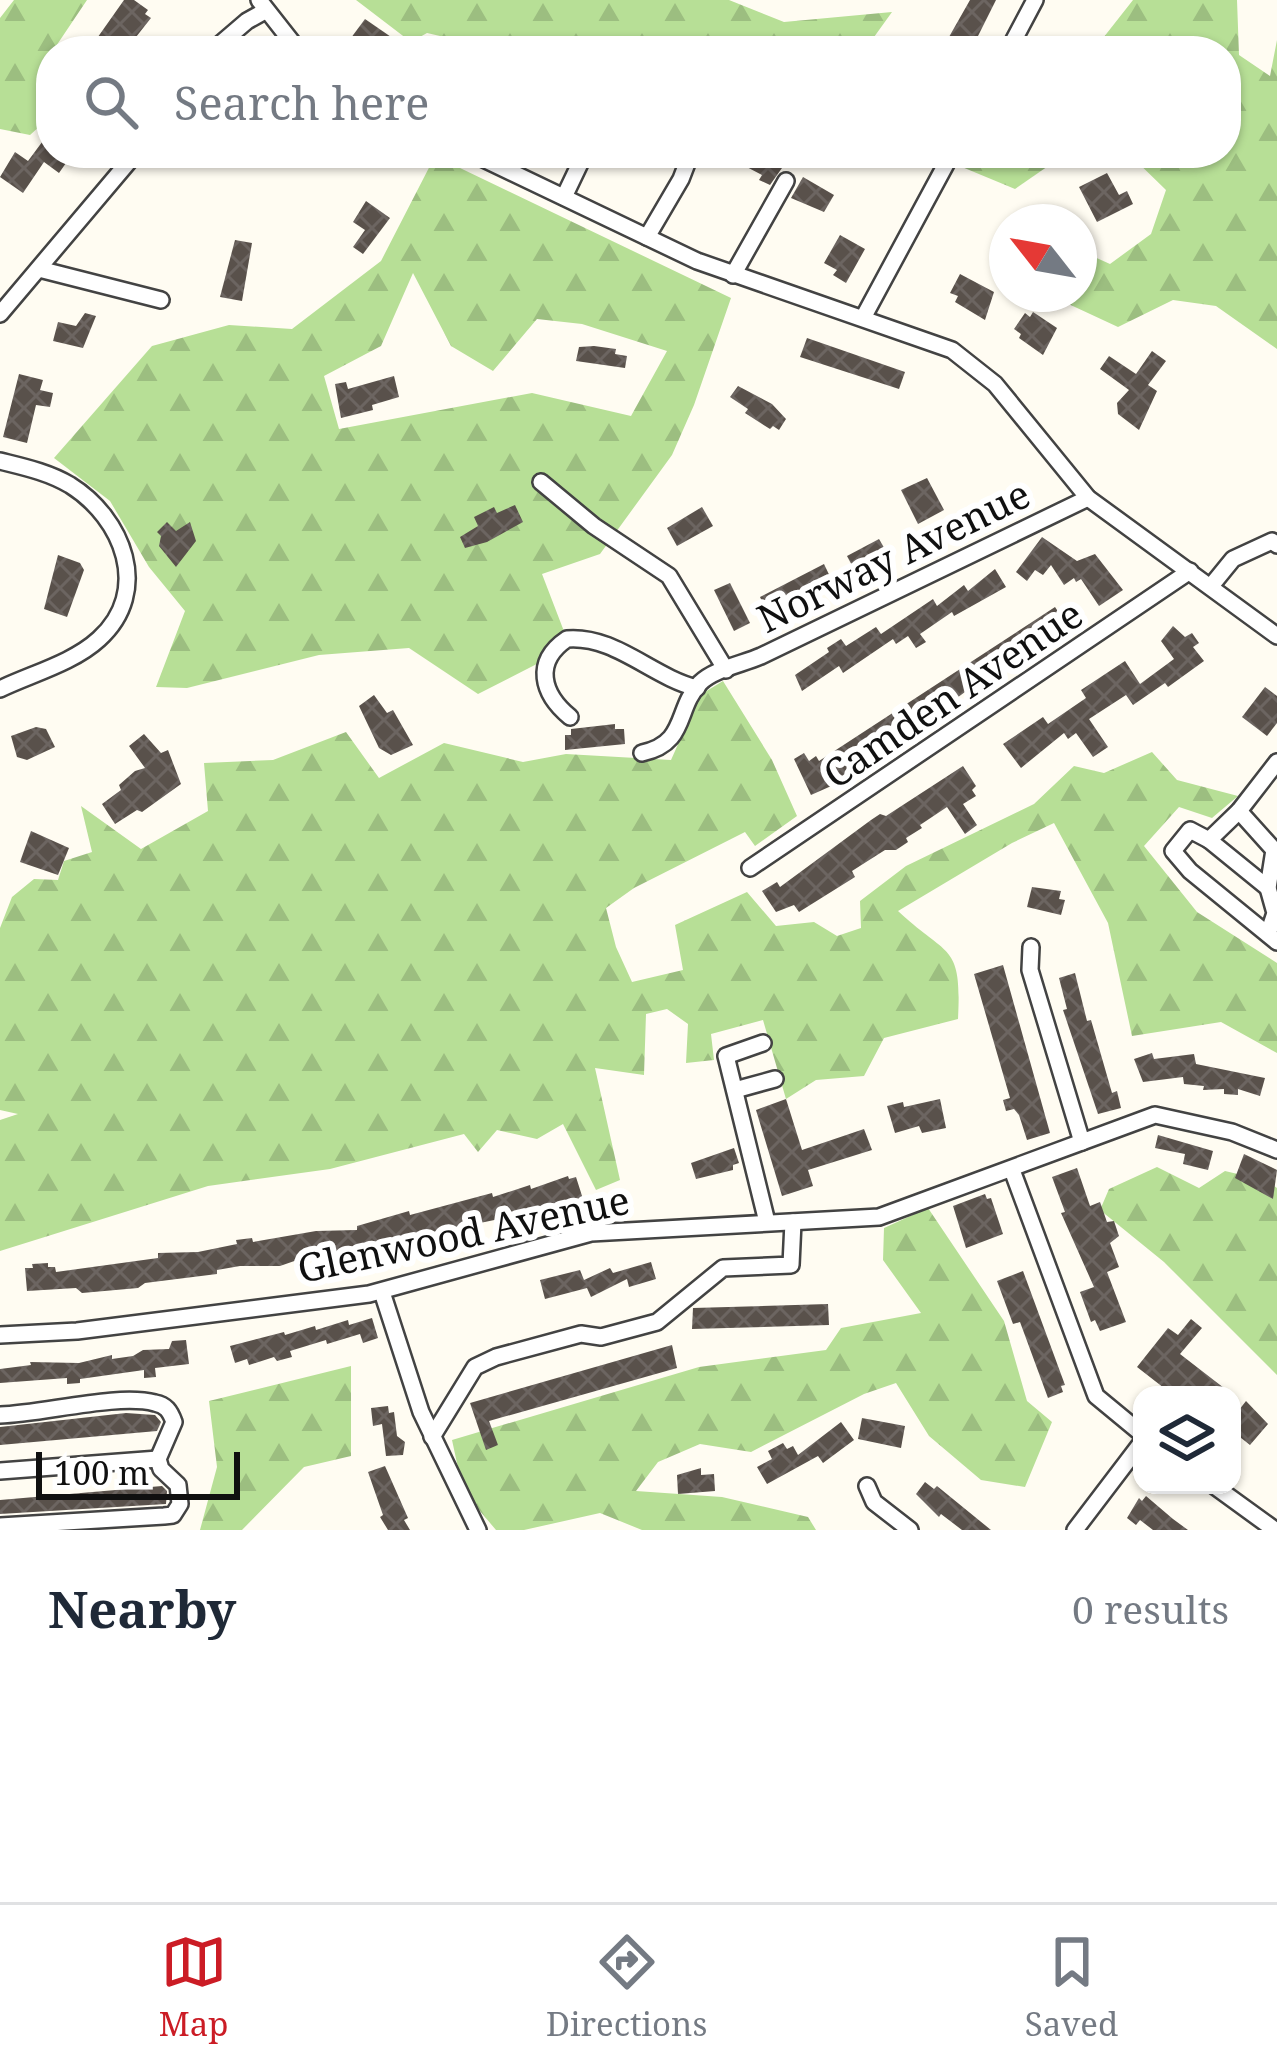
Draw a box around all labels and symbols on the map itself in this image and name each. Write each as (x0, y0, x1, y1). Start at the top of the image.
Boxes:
north arrow (989, 204, 1097, 312)
street label: Norway Avenue (748, 466, 1038, 644)
street label: Camden Avenue (812, 587, 1092, 799)
street label: Glenwood Avenue (292, 1172, 634, 1294)
scale bar (36, 1446, 240, 1499)

